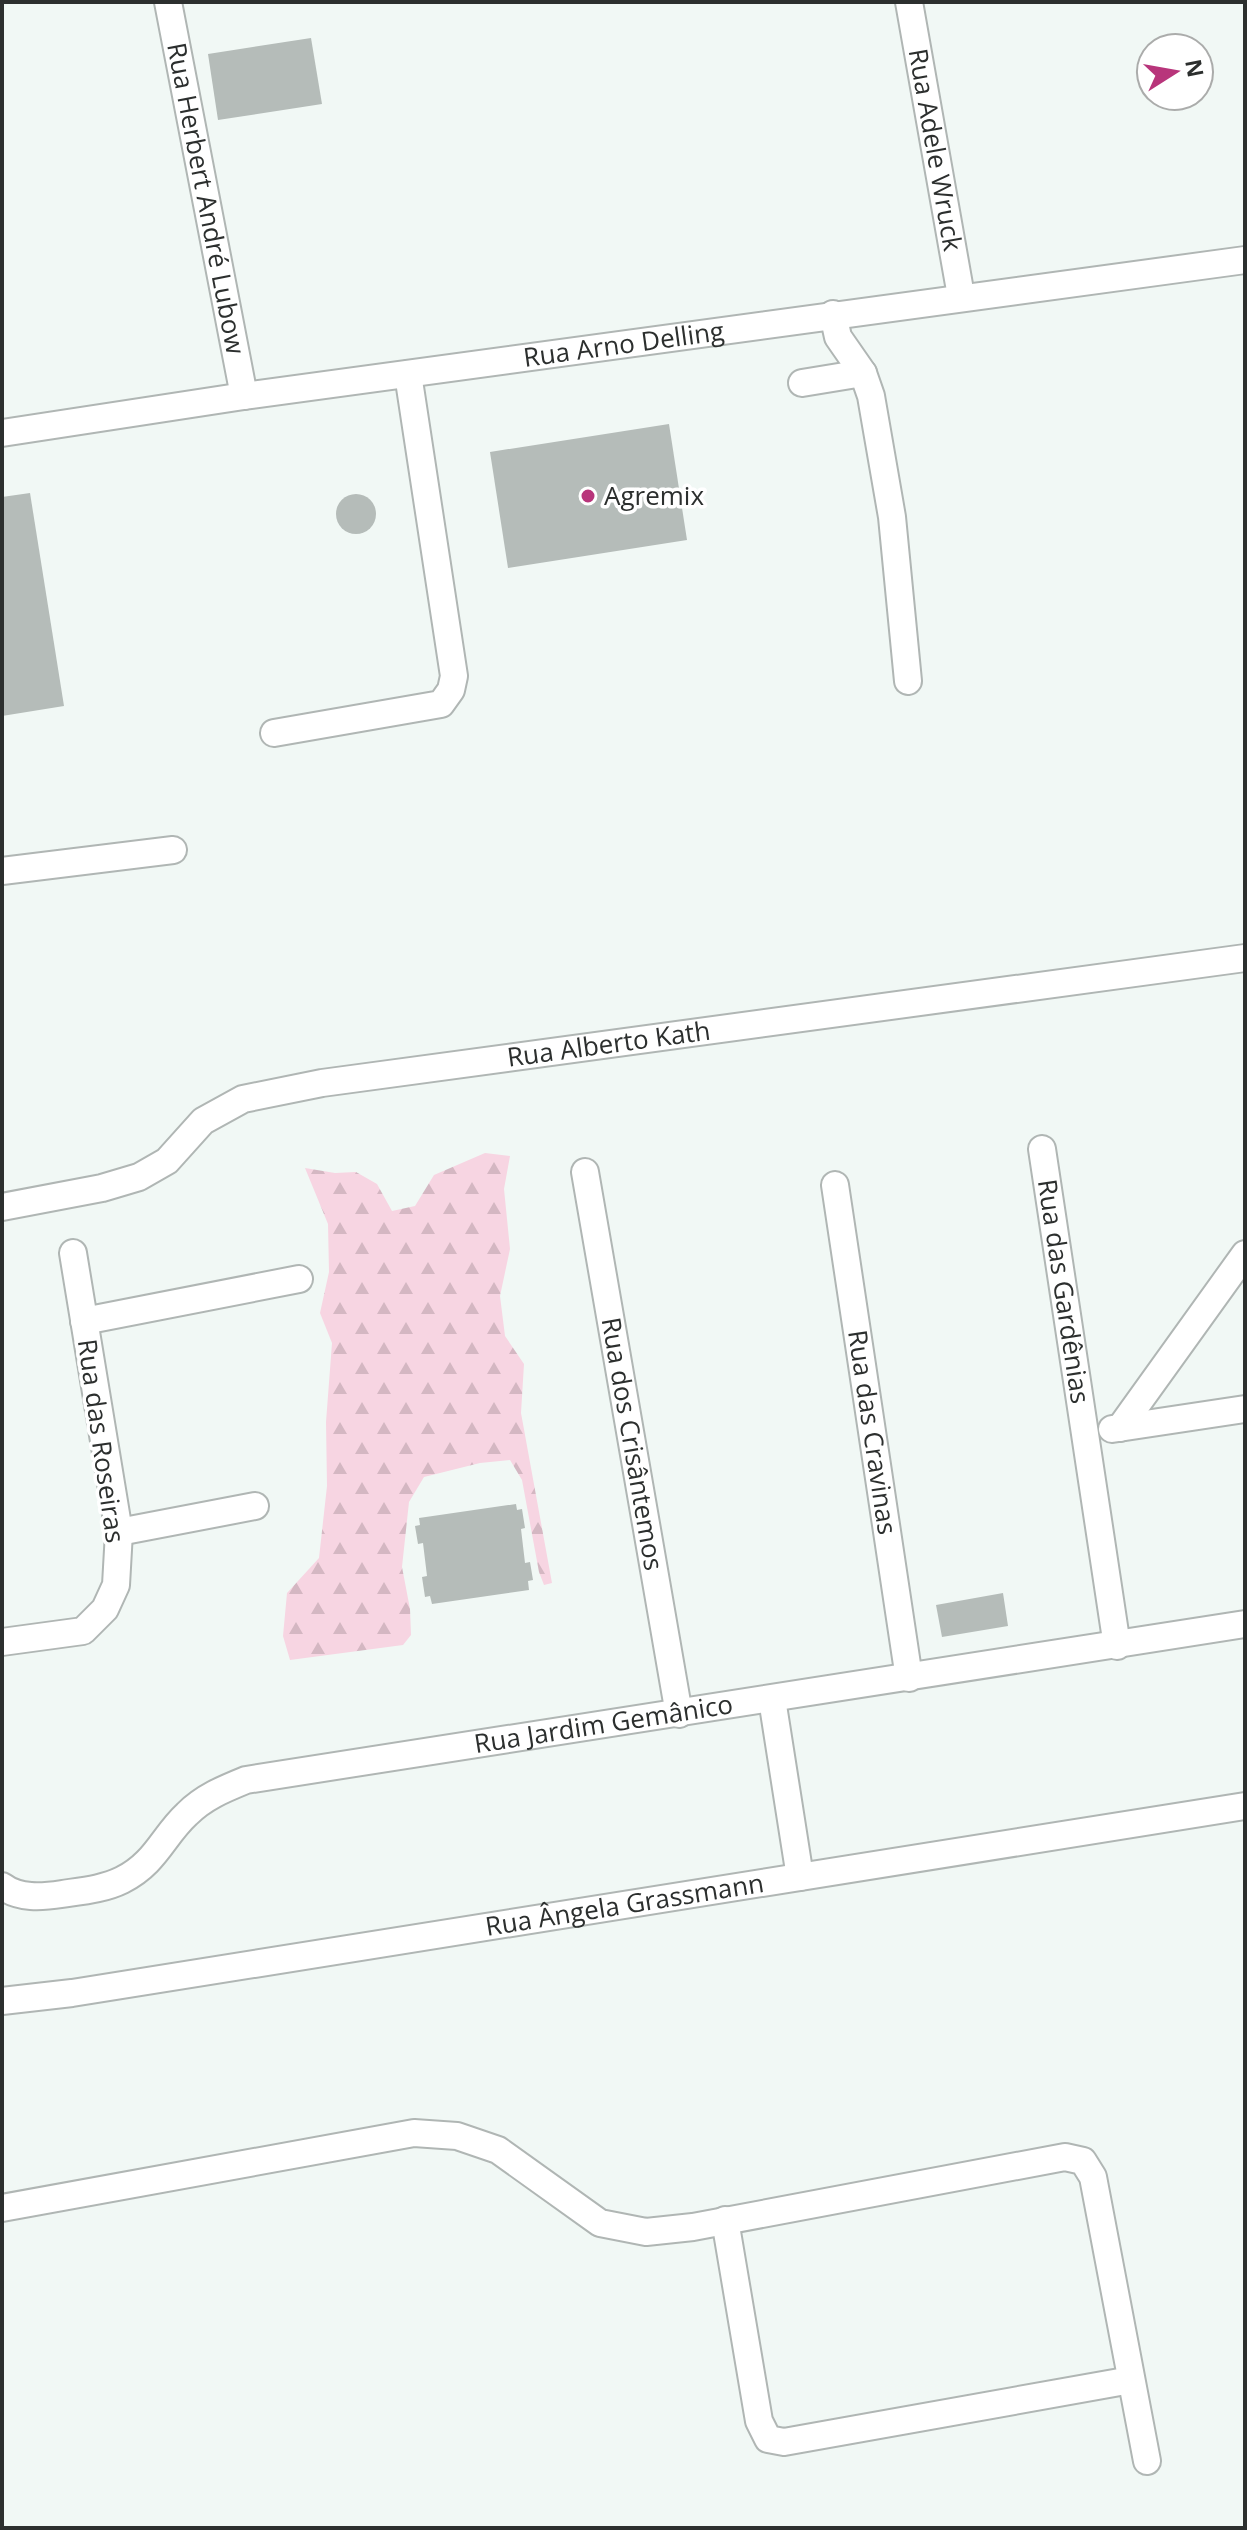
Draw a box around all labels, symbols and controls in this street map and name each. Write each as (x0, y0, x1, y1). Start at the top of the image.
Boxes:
north arrow (1135, 32, 1215, 112)
street label: Rua Herbert André Lubow (159, 39, 255, 357)
street label: Rua Adele Wruck (901, 46, 972, 254)
text: N (1179, 56, 1212, 80)
street label: Rua Arno Delling (521, 312, 726, 375)
place label: Agremix (604, 477, 704, 513)
marker: Agremix (579, 487, 597, 505)
street label: Rua Alberto Kath (505, 1012, 712, 1075)
street label: Rua das Gardênias (1030, 1176, 1099, 1406)
street label: Rua dos Crisântemos (594, 1314, 673, 1573)
street label: Rua das Cravinas (840, 1327, 906, 1537)
street label: Rua das Roseiras (70, 1337, 134, 1545)
street label: Rua Jardim Gemânico (472, 1685, 735, 1761)
street label: Rua Ângela Grassmann (483, 1864, 766, 1944)

